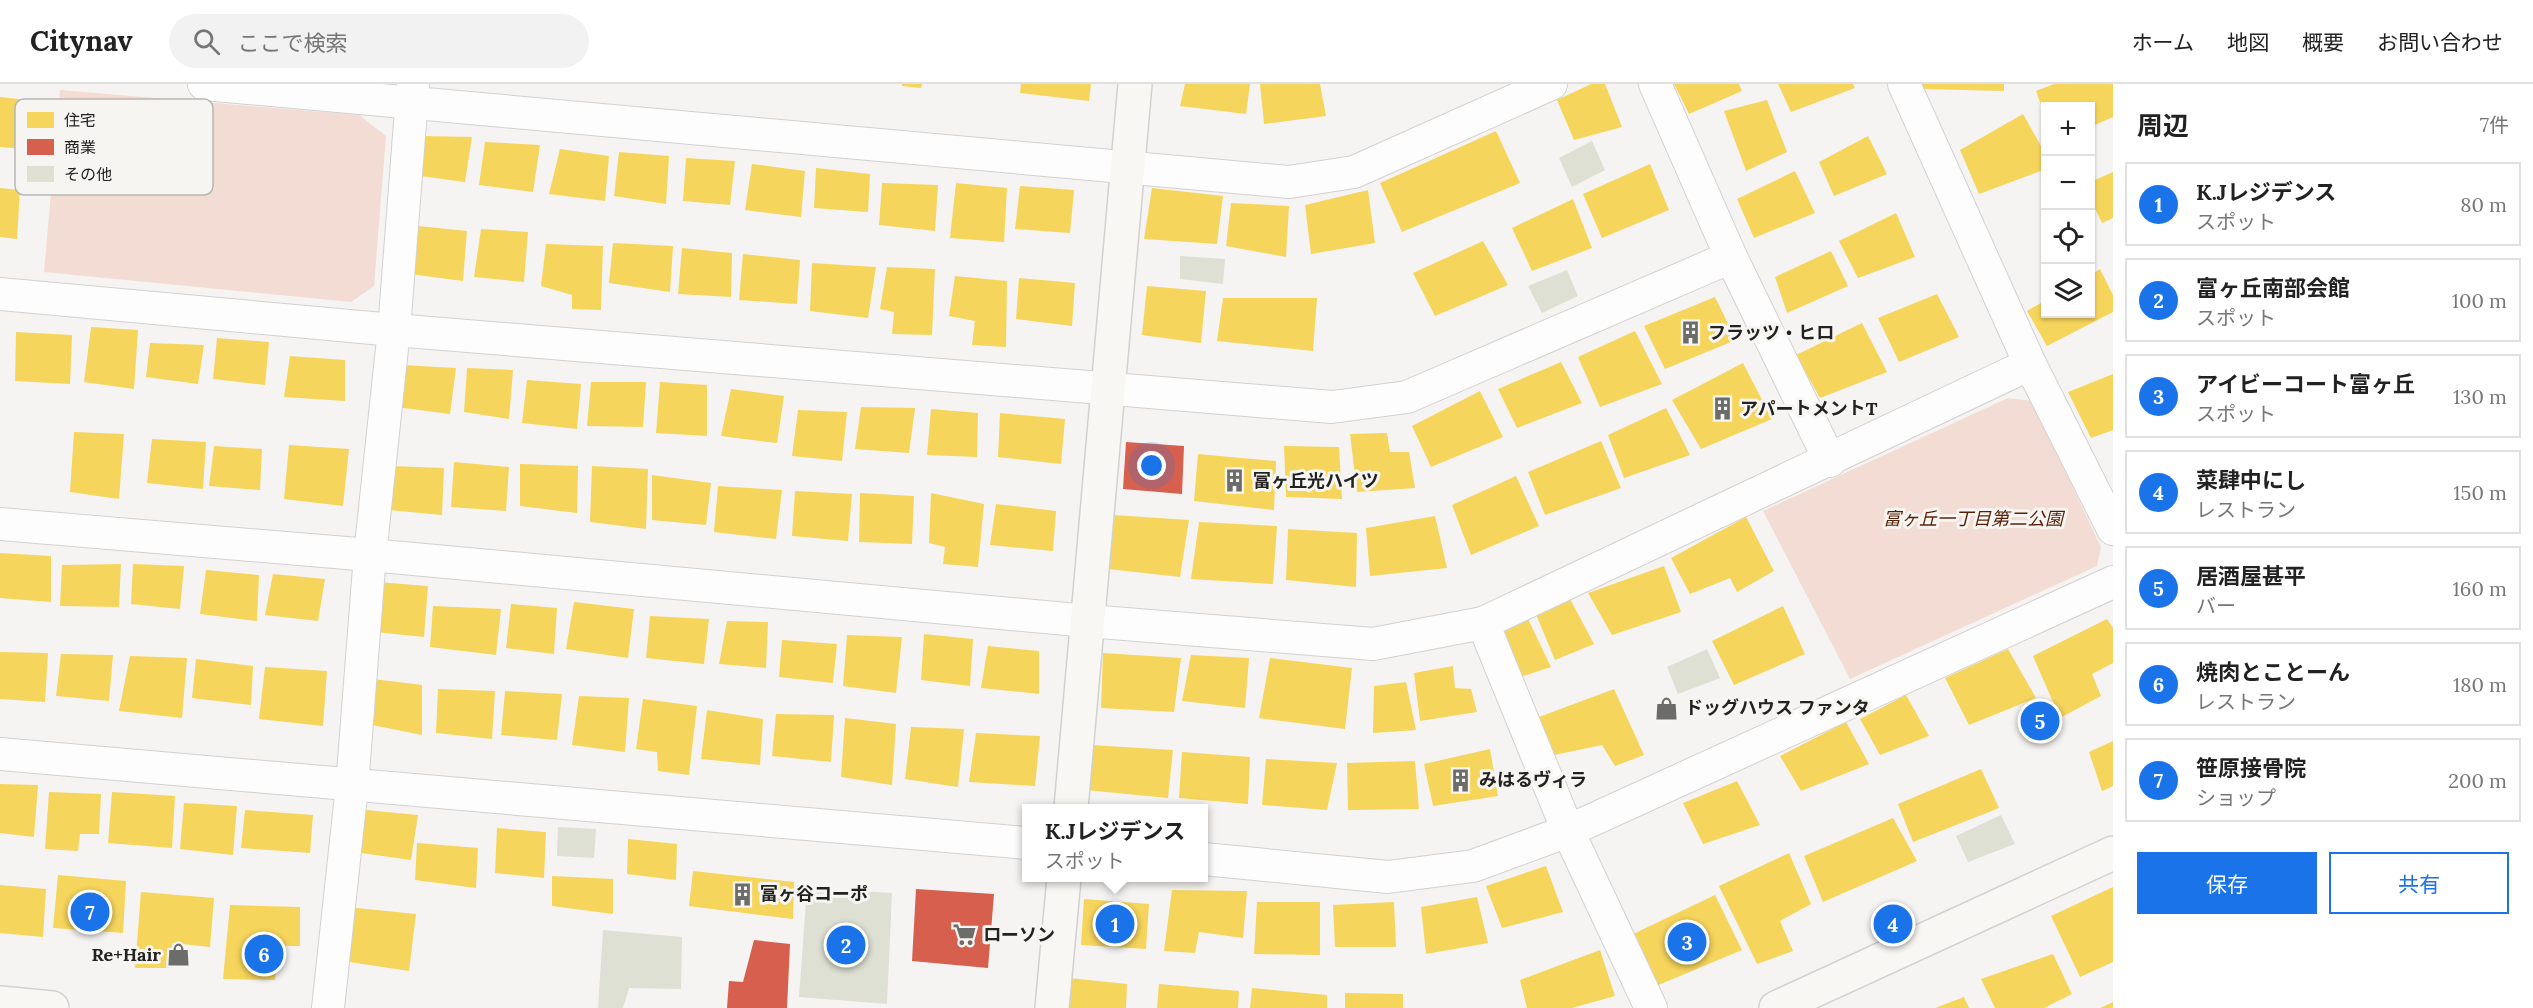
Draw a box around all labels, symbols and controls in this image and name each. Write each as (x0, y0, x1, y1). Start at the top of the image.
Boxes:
search box (169, 14, 589, 68)
text: Citynav (30, 23, 133, 59)
icon: search (190, 25, 223, 58)
text: ここで検索 (238, 29, 348, 57)
text: ホーム (2132, 29, 2194, 56)
text: 地図 (2227, 29, 2269, 56)
text: 概要 (2302, 29, 2344, 56)
text: お問い合わせ (2377, 29, 2503, 56)
legend (15, 99, 213, 195)
map controls (2041, 102, 2095, 318)
button: + (2041, 102, 2095, 156)
text: 周辺 (2137, 109, 2189, 142)
text: 住宅 (64, 110, 96, 130)
text: 7件 (2480, 112, 2509, 137)
text: 商業 (64, 137, 96, 157)
button: − (2041, 156, 2095, 210)
text: その他 (64, 164, 112, 184)
text: K.Jレジデンス (2196, 178, 2336, 206)
text: 1 (2154, 192, 2163, 217)
text: 80 m (2460, 192, 2507, 217)
text: スポット (2196, 209, 2276, 234)
button: locate (2041, 210, 2095, 264)
button: layers (2041, 264, 2095, 318)
text: 富ヶ丘南部会館 (2196, 274, 2350, 302)
text: 2 (2153, 288, 2164, 313)
text: 100 m (2452, 288, 2507, 313)
text: スポット (2196, 305, 2276, 330)
building icon: フラッツ・ヒロ (1677, 320, 1703, 346)
place label: フラッツ・ヒロ (1708, 321, 1834, 344)
text: アイビーコート富ヶ丘 (2196, 370, 2415, 398)
text: 3 (2153, 384, 2164, 409)
text: 130 m (2453, 384, 2507, 409)
building icon: アパートメントT (1709, 396, 1735, 422)
place label: アパートメントT (1740, 397, 1878, 420)
text: スポット (2196, 401, 2276, 426)
your location (1137, 451, 1166, 480)
text: 菜肆中にし (2196, 466, 2306, 494)
building icon: 富ヶ丘光ハイツ (1222, 468, 1248, 494)
place label: 富ヶ丘光ハイツ (1253, 469, 1379, 492)
text: 4 (2153, 480, 2164, 505)
text: 150 m (2453, 480, 2507, 505)
text: レストラン (2196, 497, 2296, 522)
park label: 富ヶ丘一丁目第二公園 (1883, 507, 2066, 530)
text: 居酒屋甚平 (2196, 562, 2306, 590)
text: 5 (2153, 576, 2164, 601)
text: 160 m (2453, 576, 2507, 601)
text: バー (2196, 593, 2236, 618)
text: 焼肉とことーん (2196, 658, 2350, 686)
text: 6 (2153, 672, 2164, 697)
text: 180 m (2453, 672, 2507, 697)
text: レストラン (2196, 689, 2296, 714)
shop icon: ドッグハウス ファンタ (1654, 695, 1680, 721)
place label: ドッグハウス ファンタ (1685, 696, 1870, 719)
pin: 5 (2020, 698, 2060, 744)
text: 笹原接骨院 (2196, 754, 2306, 782)
building icon: みはるヴィラ (1448, 767, 1474, 793)
place label: みはるヴィラ (1479, 768, 1587, 791)
text: 7 (2154, 768, 2163, 793)
text: 200 m (2448, 768, 2507, 793)
text: ショップ (2196, 785, 2276, 810)
popup (1022, 804, 1208, 882)
text: K.Jレジデンス (1045, 817, 1185, 845)
text: スポット (1045, 848, 1125, 873)
button: 保存 (2137, 852, 2317, 914)
button: 共有 (2329, 852, 2509, 914)
building icon: 富ヶ谷コーポ (729, 881, 755, 907)
place label: 富ヶ谷コーポ (760, 882, 868, 905)
pin: 7 (70, 890, 110, 934)
pin: 1 (1096, 902, 1134, 946)
pin: 4 (1874, 902, 1912, 946)
pin: 3 (1668, 920, 1706, 964)
pin: 2 (826, 922, 866, 968)
supermarket icon: ローソン (952, 922, 978, 948)
place label: ローソン (983, 923, 1055, 946)
pin: 6 (244, 932, 284, 976)
shop icon: Re+Hair (166, 942, 192, 968)
place label: Re+Hair (91, 943, 161, 966)

